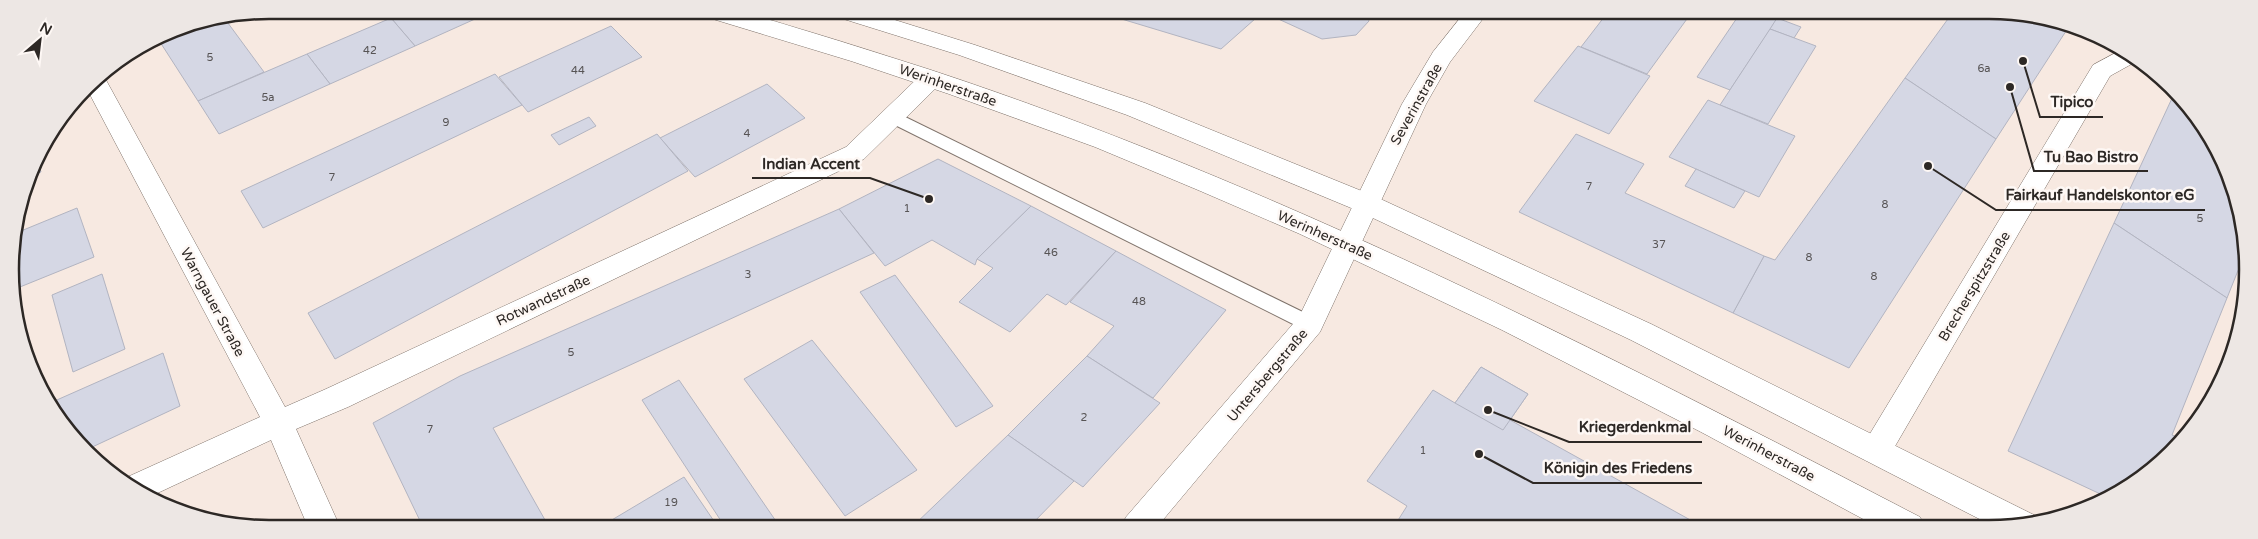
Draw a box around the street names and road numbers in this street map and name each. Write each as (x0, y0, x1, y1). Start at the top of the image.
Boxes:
street label: Severinstraße (1387, 60, 1446, 148)
street label: Werinherstraße (897, 61, 999, 110)
street label: Werinherstraße (1275, 207, 1375, 264)
street label: Brecherspitzstraße (1935, 228, 2014, 344)
street label: Warngauer Straße (177, 245, 248, 360)
street label: Rotwandstraße (494, 271, 593, 330)
street label: Untersbergstraße (1223, 325, 1311, 425)
street label: Werinherstraße (1720, 422, 1818, 485)

